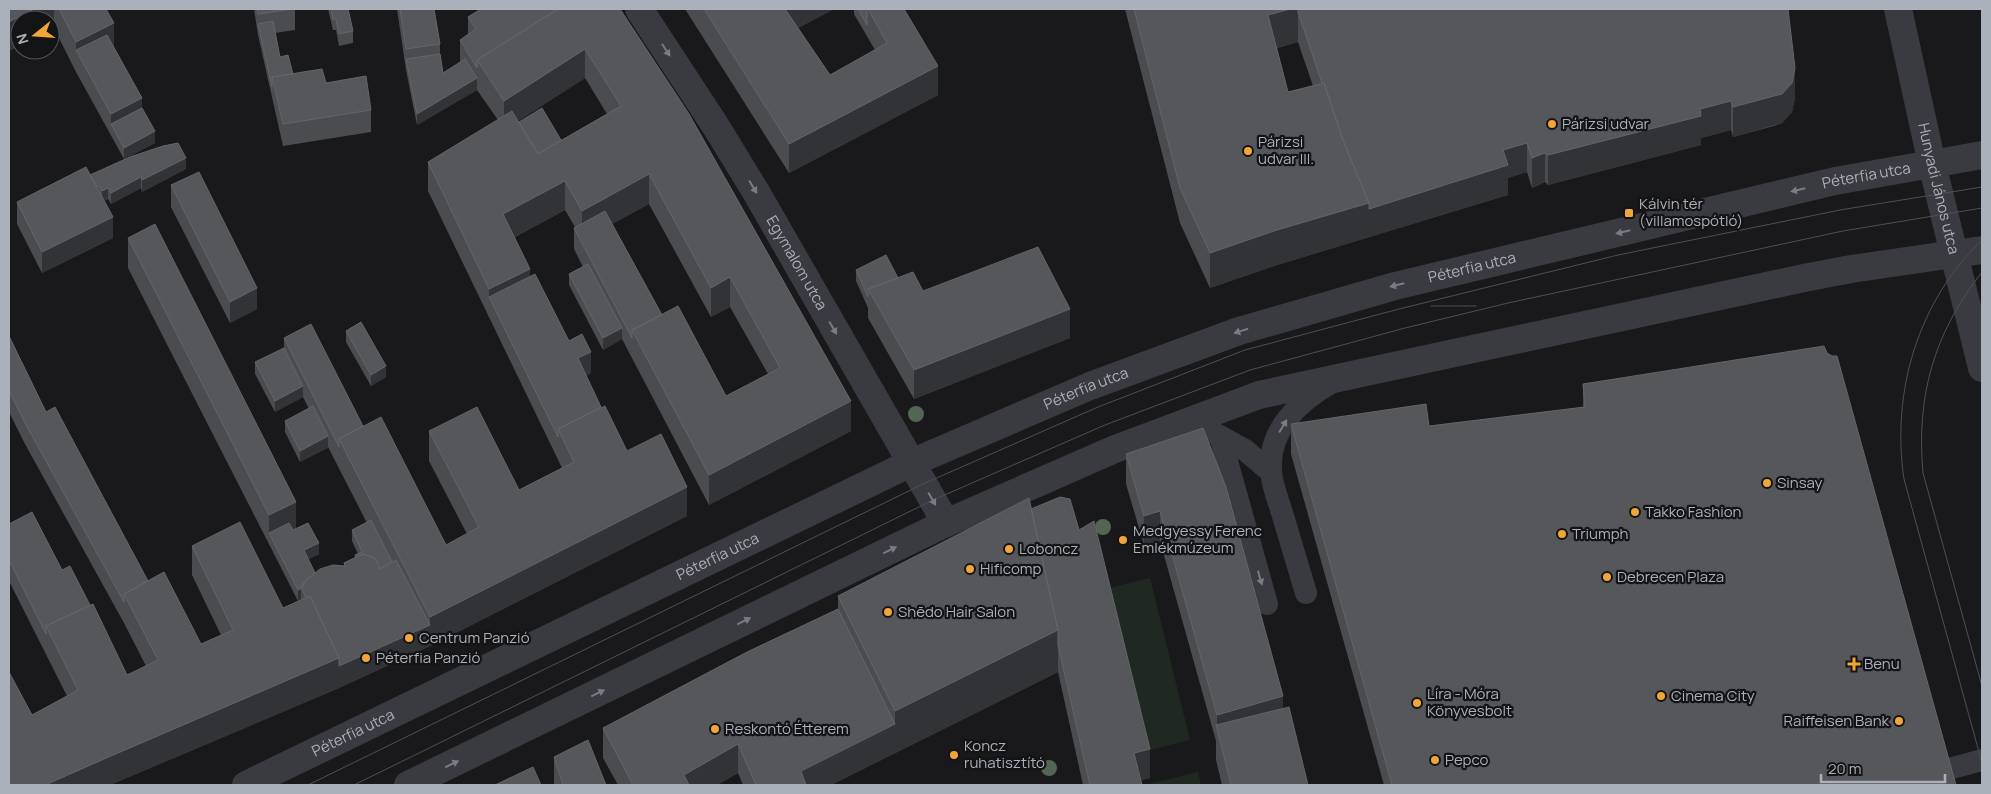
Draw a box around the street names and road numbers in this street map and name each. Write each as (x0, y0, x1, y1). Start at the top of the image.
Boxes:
street label: Hunyadi János utca (1913, 121, 1965, 256)
street label: Péterfia utca (1820, 157, 1912, 194)
street label: Egymalom utca (762, 212, 833, 314)
street label: Péterfia utca (1426, 247, 1518, 288)
street label: Péterfia utca (1040, 362, 1131, 415)
street label: Péterfia utca (673, 527, 762, 585)
street label: Péterfia utca (308, 704, 398, 762)

